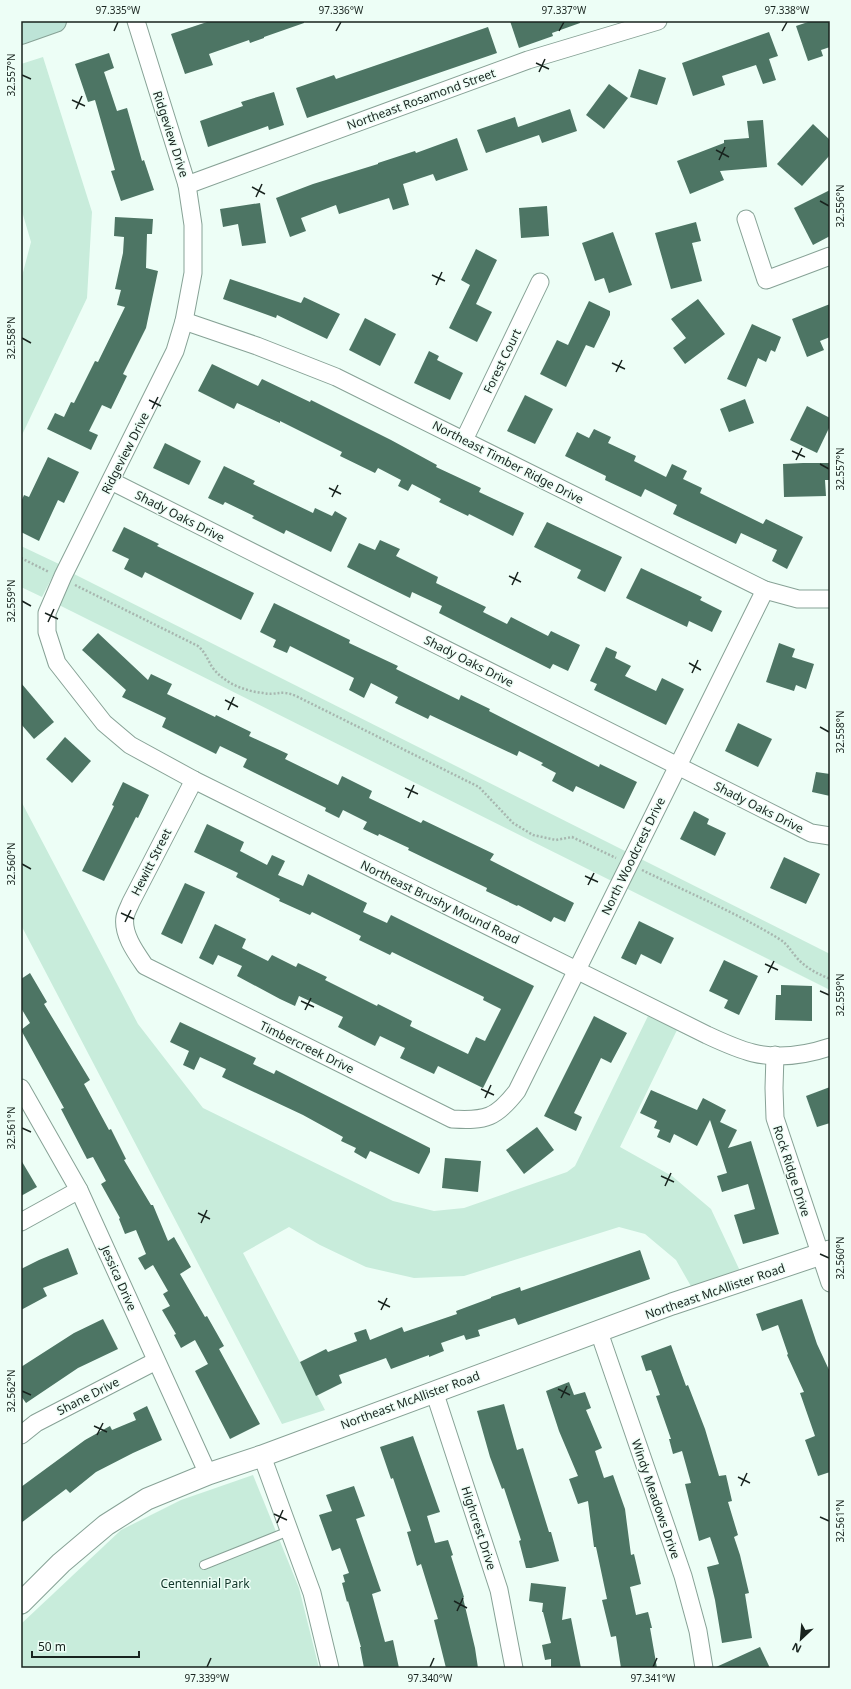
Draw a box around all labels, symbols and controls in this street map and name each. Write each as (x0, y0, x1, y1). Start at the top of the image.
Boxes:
text: 97.335°W (96, 3, 141, 17)
text: 97.336°W (319, 3, 364, 17)
text: 97.337°W (542, 3, 587, 17)
text: 97.338°W (765, 3, 810, 17)
text: 32.557°N (4, 53, 18, 97)
street label: Northeast Rosamond Street (344, 64, 498, 134)
street label: Ridgeview Drive (149, 89, 193, 180)
text: 32.556°N (833, 184, 847, 228)
text: 32.558°N (4, 316, 18, 360)
street label: Forest Court (479, 325, 525, 396)
street label: Ridgeview Drive (97, 409, 153, 497)
street label: Northeast Timber Ridge Drive (429, 416, 587, 508)
text: 32.557°N (833, 447, 847, 491)
street label: Shady Oaks Drive (132, 486, 228, 546)
text: 32.559°N (4, 579, 18, 623)
street label: Shady Oaks Drive (421, 631, 517, 691)
text: 32.558°N (833, 710, 847, 754)
street label: Shady Oaks Drive (711, 777, 807, 837)
street label: North Woodcrest Drive (597, 794, 669, 918)
street label: Hewitt Street (127, 825, 175, 898)
text: 32.560°N (4, 842, 18, 886)
street label: Northeast Brushy Mound Road (358, 856, 522, 948)
text: 32.559°N (833, 973, 847, 1017)
street label: Timbercreek Drive (257, 1017, 357, 1077)
text: 32.561°N (4, 1106, 18, 1150)
street label: Rock Ridge Drive (769, 1123, 815, 1219)
text: 32.560°N (833, 1236, 847, 1280)
street label: Jessica Drive (97, 1242, 141, 1314)
street label: Northeast McAllister Road (643, 1259, 787, 1323)
street label: Northeast McAllister Road (338, 1367, 482, 1433)
text: 32.562°N (4, 1369, 18, 1413)
street label: Shane Drive (54, 1373, 122, 1419)
street label: Windy Meadows Drive (628, 1437, 684, 1561)
street label: Highcrest Drive (457, 1484, 501, 1572)
text: 32.561°N (833, 1499, 847, 1543)
park label: Centennial Park (160, 1575, 250, 1592)
north arrow (781, 1619, 821, 1659)
scale bar (32, 1633, 139, 1659)
text: 50 m (38, 1638, 66, 1655)
text: N (789, 1640, 804, 1657)
text: 97.339°W (185, 1671, 230, 1685)
text: 97.340°W (408, 1671, 453, 1685)
text: 97.341°W (631, 1671, 676, 1685)

